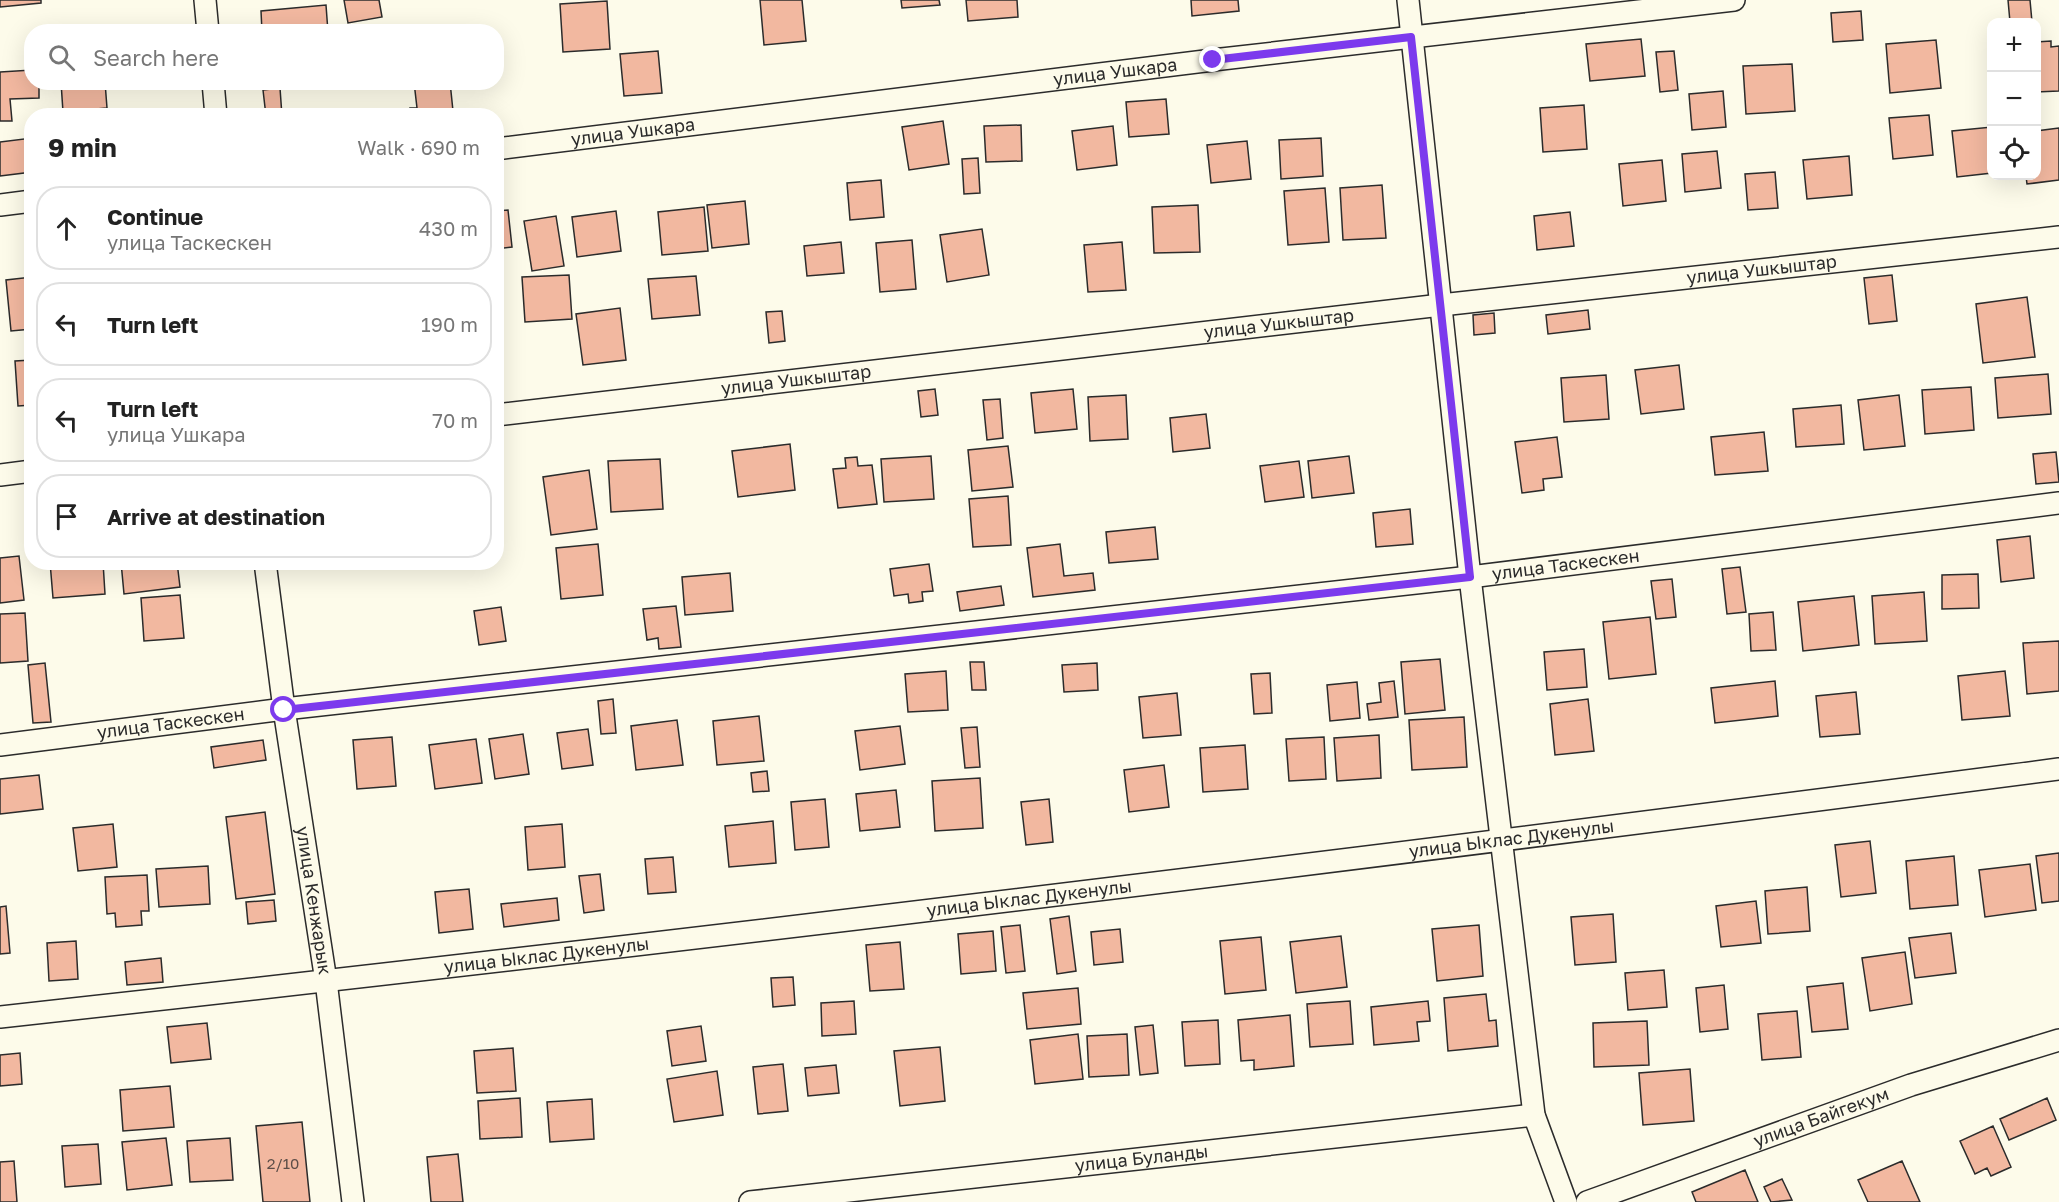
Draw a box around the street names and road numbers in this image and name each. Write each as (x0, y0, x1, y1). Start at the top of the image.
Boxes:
street label: улица Ушкара (1052, 53, 1178, 90)
street label: улица Ушкара (570, 112, 696, 150)
street label: улица Ушкыштар (1685, 250, 1838, 288)
street label: улица Ушкыштар (1202, 303, 1355, 343)
street label: улица Ушкыштар (720, 359, 872, 399)
street label: улица Таскескен (1490, 544, 1641, 584)
street label: улица Таскескен (95, 702, 246, 743)
street label: улица Ыклас Дукенулы (1407, 814, 1615, 862)
street label: улица Кенжарык (292, 825, 337, 976)
street label: улица Ыклас Дукенулы (925, 874, 1133, 921)
street label: улица Ыклас Дукенулы (442, 932, 650, 977)
street label: улица Байгекум (1750, 1082, 1892, 1151)
street label: улица Буланды (1074, 1139, 1209, 1176)

